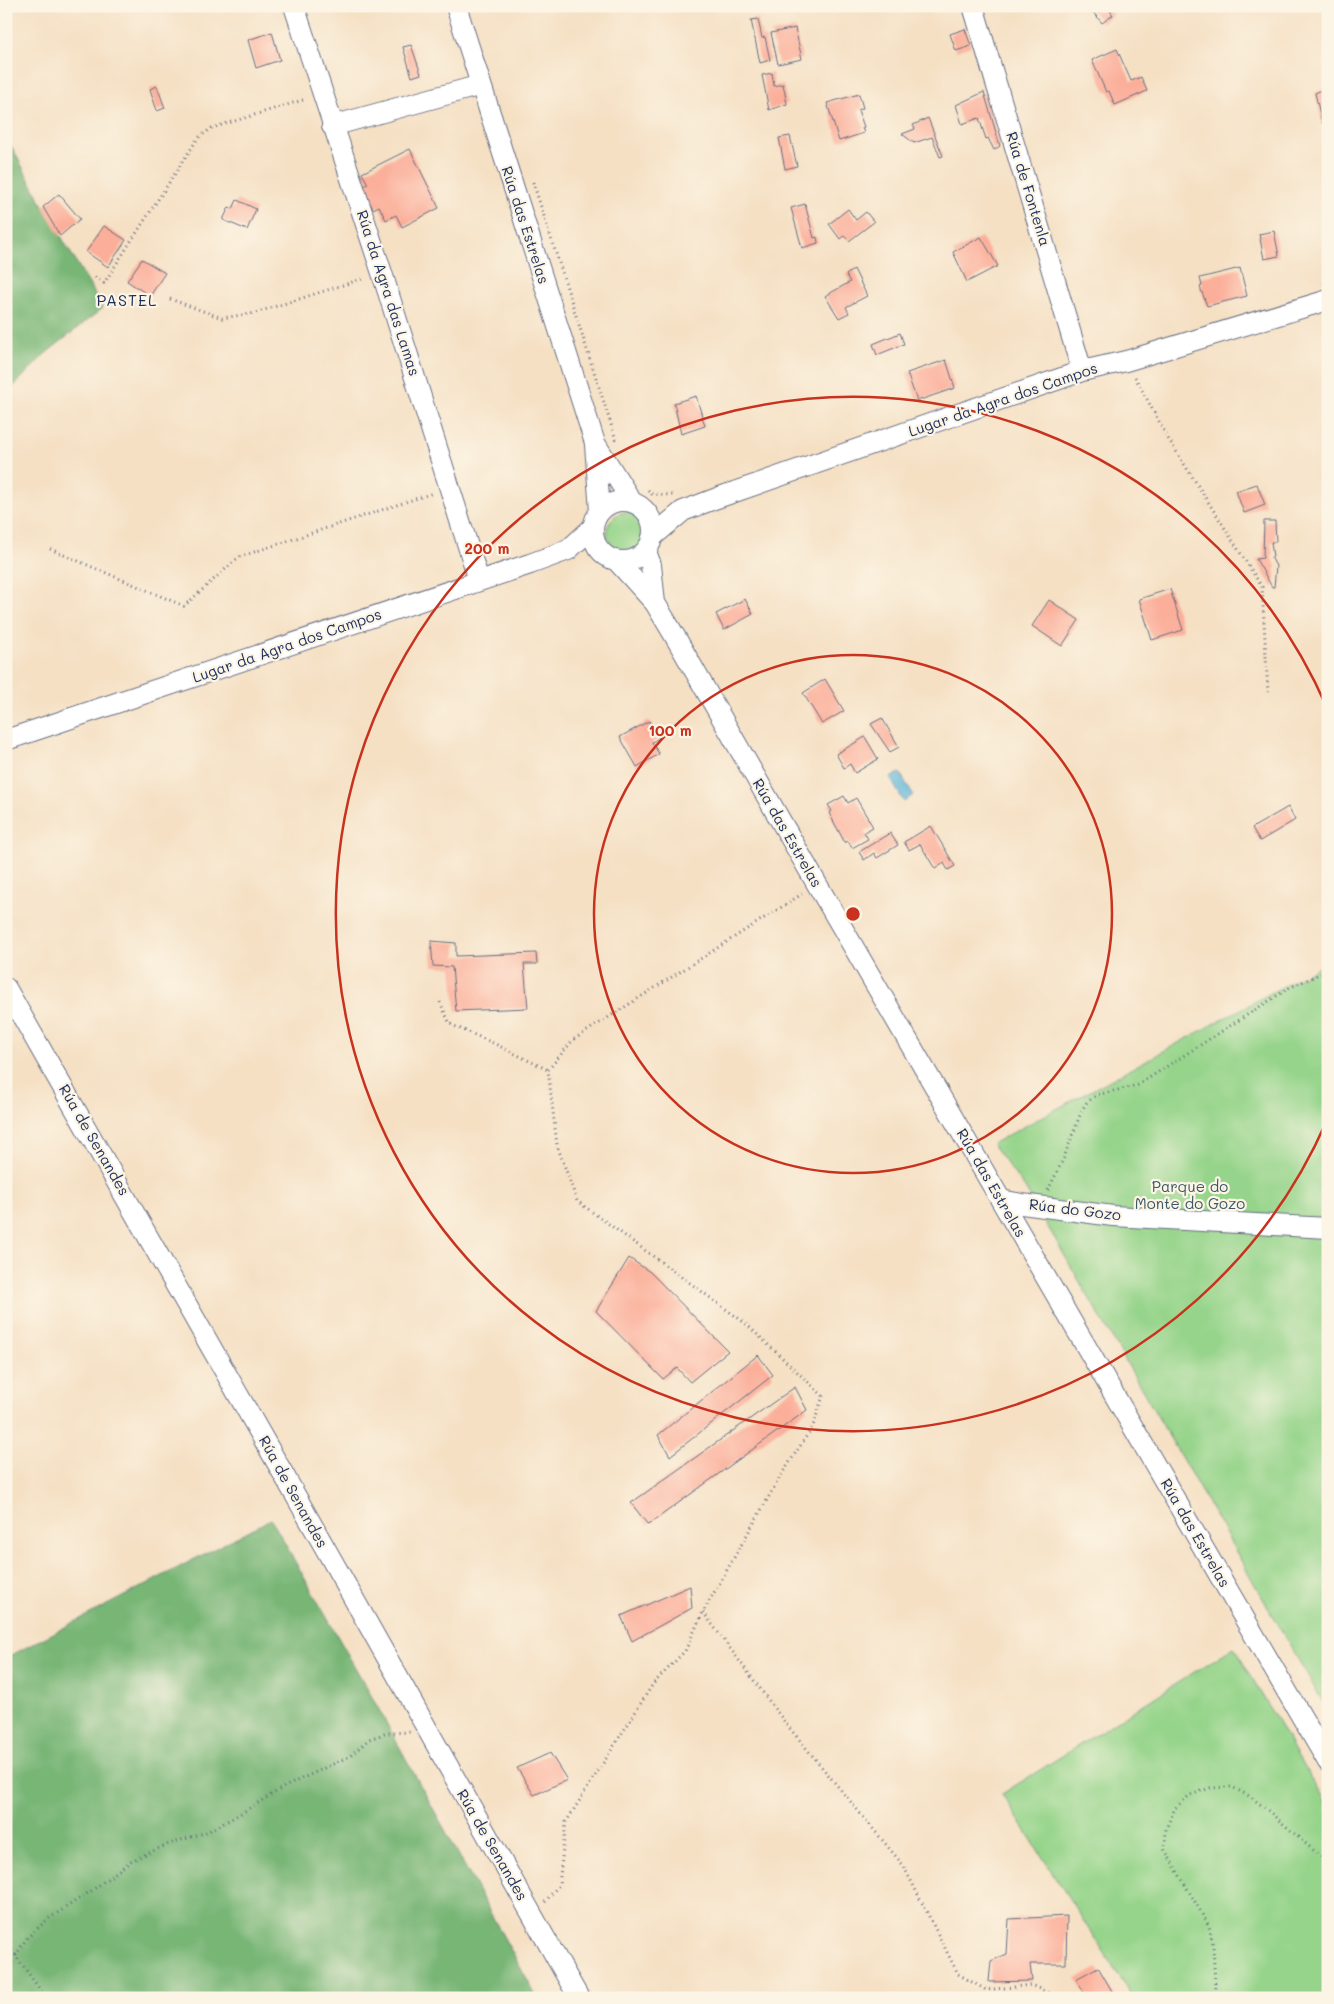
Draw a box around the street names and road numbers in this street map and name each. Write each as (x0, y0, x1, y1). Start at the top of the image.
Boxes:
street label: Rúa de Fontenla (1002, 129, 1056, 248)
street label: Rúa das Estrelas (497, 163, 554, 286)
street label: Rúa da Agra das Lamas (353, 207, 425, 378)
street label: Lugar da Agra dos Campos (905, 357, 1100, 441)
street label: Lugar da Agra dos Campos (189, 603, 384, 687)
street label: Rúa das Estrelas (749, 774, 827, 891)
street label: Rúa de Senandes (55, 1080, 135, 1199)
street label: Rúa das Estrelas (953, 1124, 1031, 1241)
street label: Rúa do Gozo (1028, 1193, 1122, 1225)
street label: Rúa de Senandes (255, 1432, 333, 1551)
street label: Rúa das Estrelas (1157, 1474, 1235, 1591)
street label: Rúa de Senandes (453, 1785, 533, 1904)

